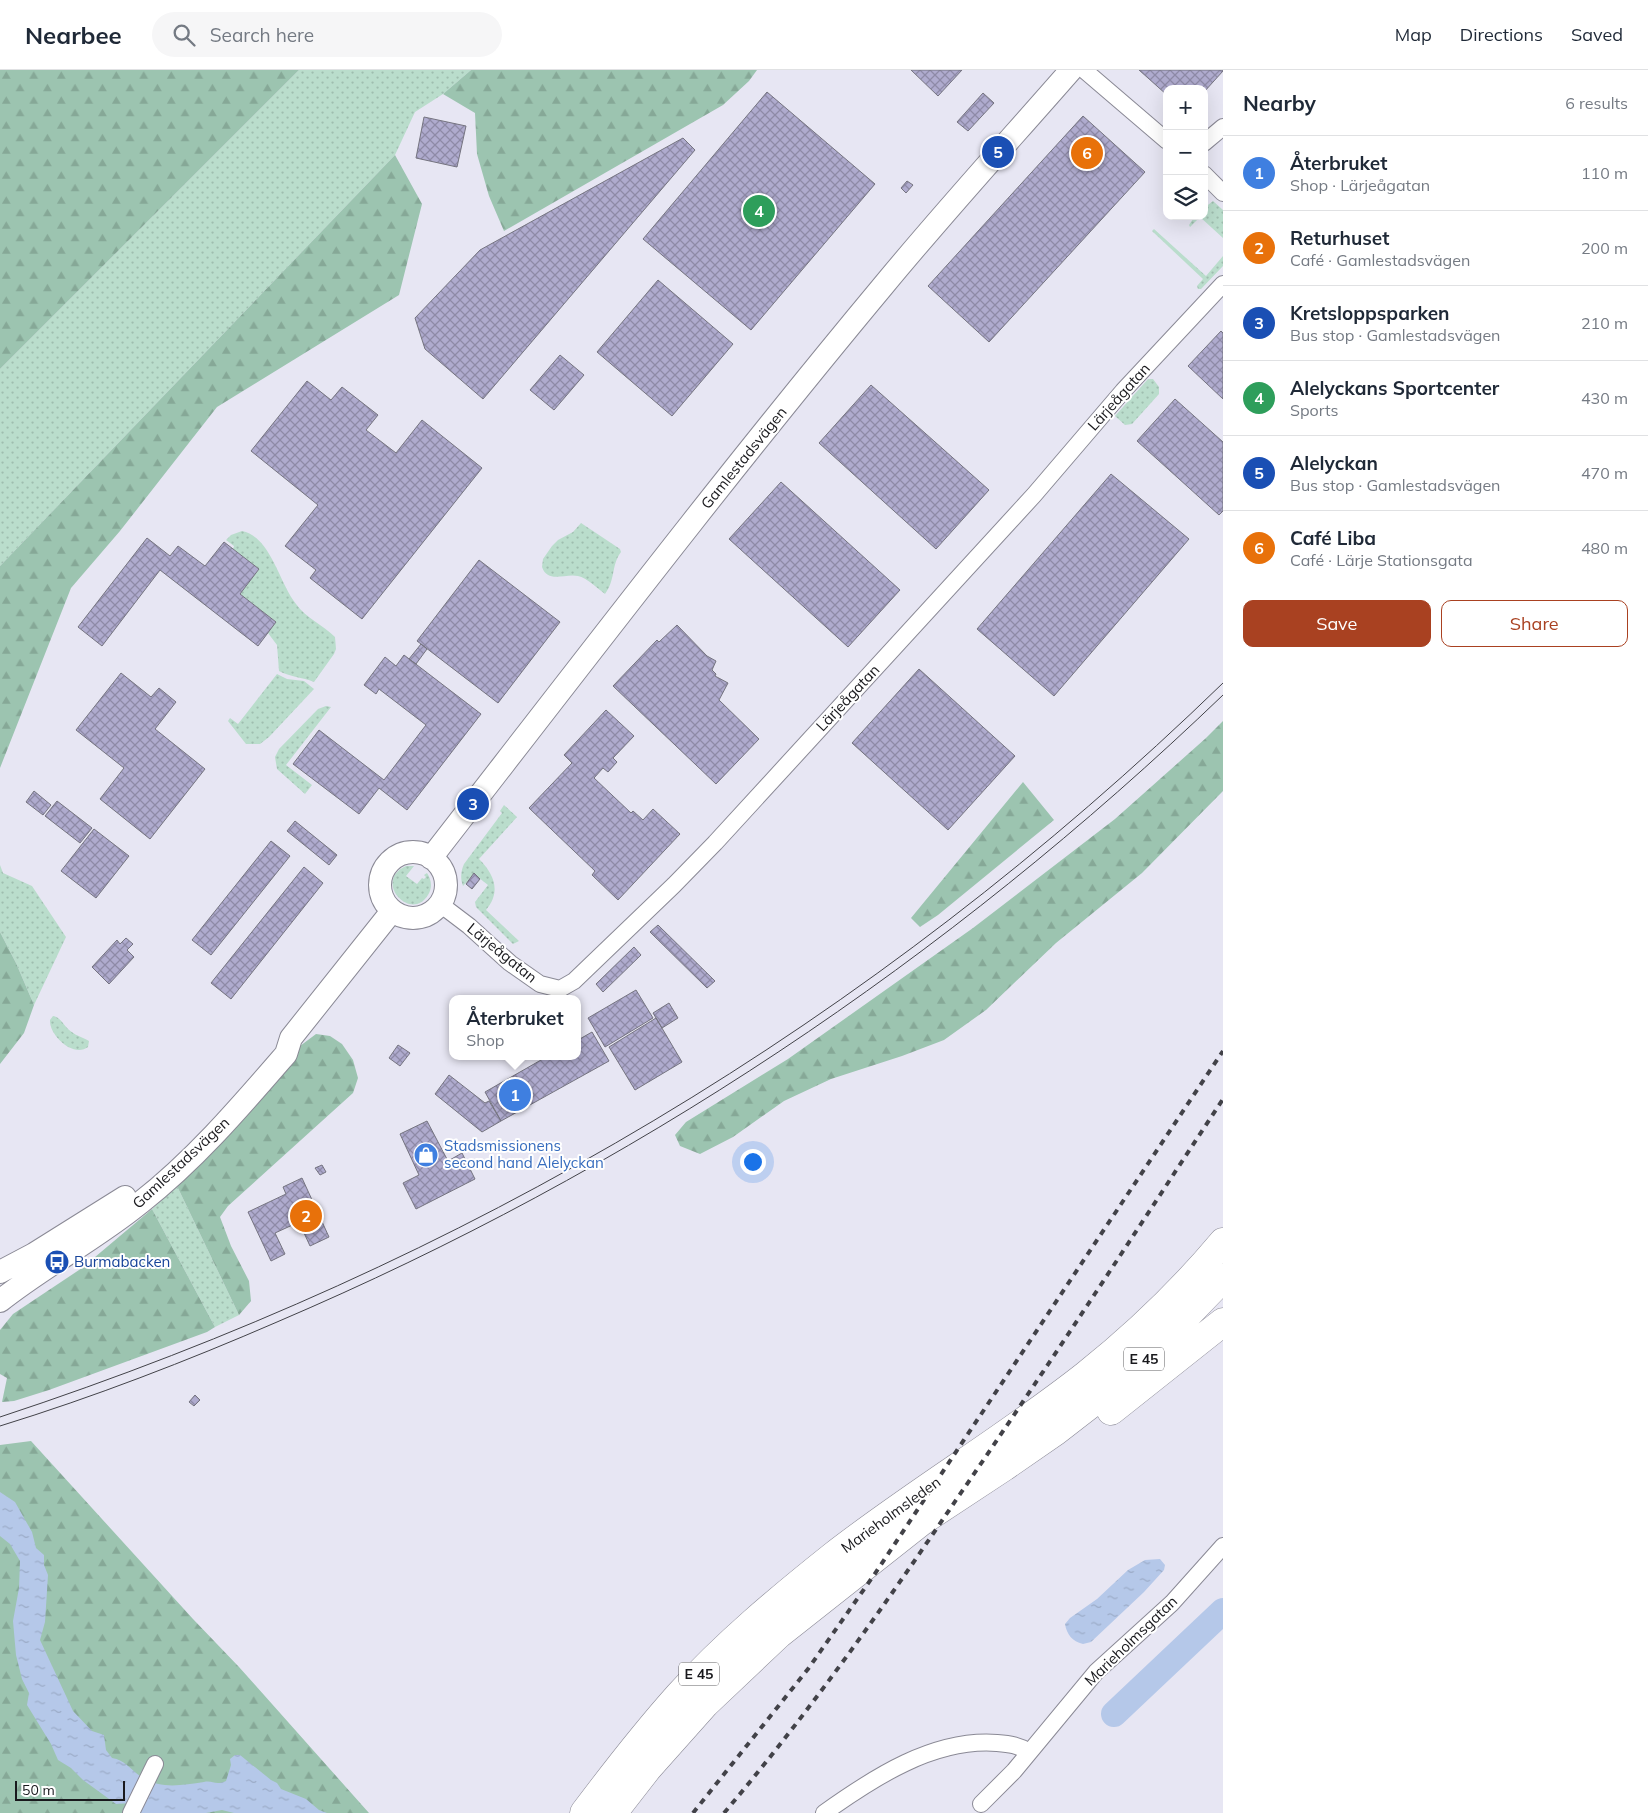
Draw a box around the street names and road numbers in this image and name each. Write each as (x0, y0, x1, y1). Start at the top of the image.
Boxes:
street label: Lärjeågatan (1083, 359, 1154, 434)
street label: Gamlestadsvägen (697, 403, 791, 513)
street label: Lärjeågatan (812, 660, 883, 735)
street label: Lärjeågatan (464, 919, 541, 987)
street label: Gamlestadsvägen (128, 1113, 233, 1212)
road number: E 45 (1124, 1348, 1164, 1370)
street label: Marieholmsleden (837, 1472, 944, 1557)
street label: Marieholmsgatan (1080, 1592, 1181, 1690)
road number: E 45 (679, 1662, 719, 1686)

